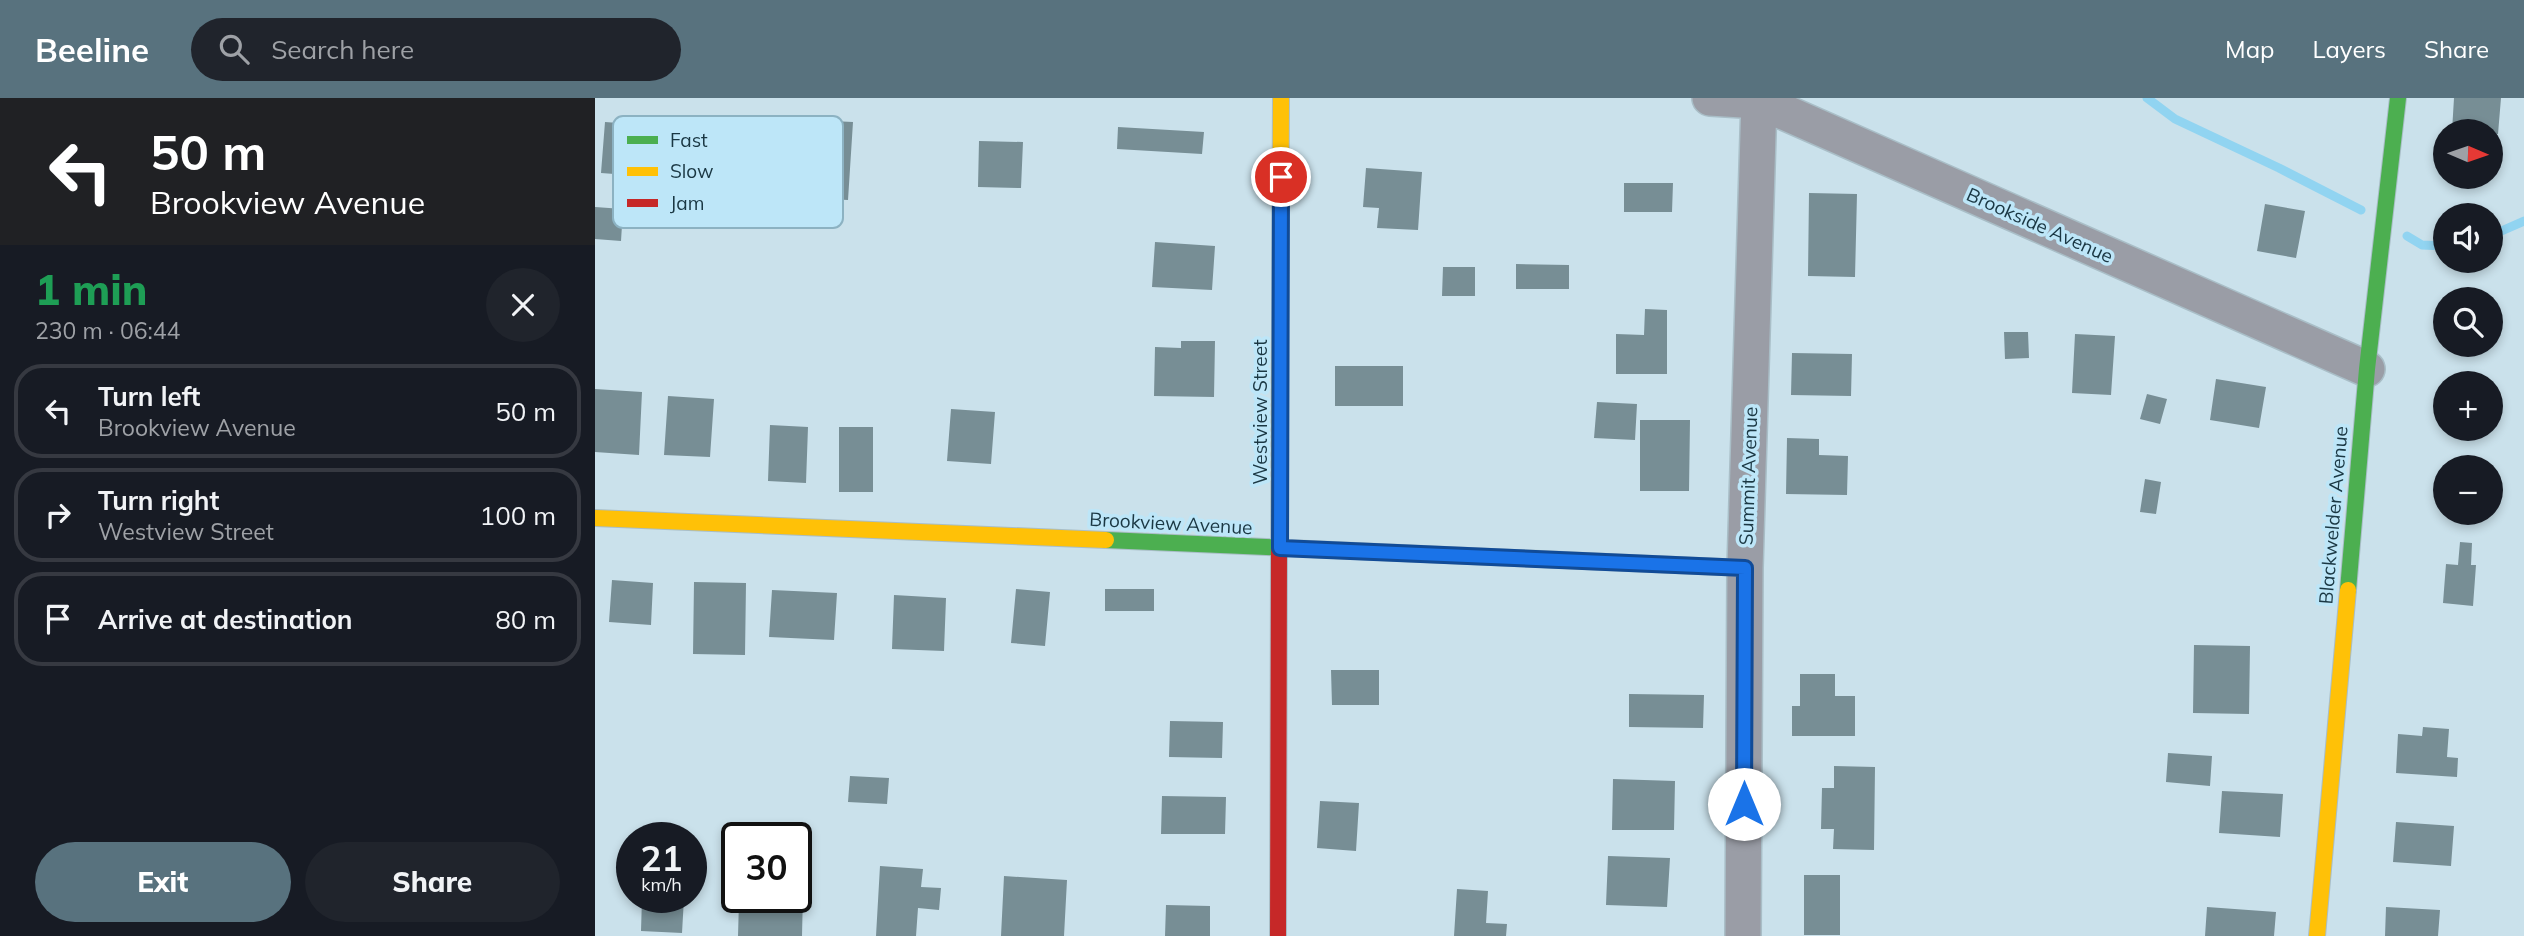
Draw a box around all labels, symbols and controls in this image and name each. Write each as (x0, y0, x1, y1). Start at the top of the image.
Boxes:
search box (191, 18, 681, 81)
text: Beeline (35, 29, 149, 70)
icon: search (215, 30, 253, 68)
text: Search here (271, 33, 414, 66)
text: Map (2225, 34, 2274, 64)
text: Layers (2312, 34, 2386, 64)
text: Share (2424, 34, 2489, 64)
legend (613, 116, 843, 228)
north arrow (2433, 119, 2503, 189)
map controls (2433, 119, 2503, 525)
text: 50 m (150, 121, 266, 182)
icon: left (35, 126, 126, 217)
text: Fast (670, 128, 708, 152)
pin (1251, 147, 1311, 207)
icon: arrive (1262, 158, 1300, 196)
text: Slow (670, 159, 714, 183)
text: Brookview Avenue (150, 182, 425, 222)
street label: Brookside Avenue (1963, 182, 2117, 268)
text: Jam (670, 191, 704, 215)
button: sound (2433, 203, 2503, 273)
text: 1 min (35, 263, 148, 316)
button: close (486, 268, 560, 342)
button: search (2433, 287, 2503, 357)
text: 230 m · 06:44 (35, 316, 180, 345)
street label: Westview Street (1248, 339, 1272, 485)
button: + (2433, 371, 2503, 441)
text: Turn left (98, 380, 200, 413)
icon: left (39, 392, 77, 430)
text: 50 m (495, 395, 556, 428)
street label: Summit Avenue (1734, 406, 1762, 546)
text: Brookview Avenue (98, 413, 296, 442)
street label: Blackwelder Avenue (2313, 425, 2353, 605)
button: − (2433, 455, 2503, 525)
text: Turn right (98, 484, 219, 517)
icon: right (39, 496, 77, 534)
text: 100 m (480, 499, 556, 532)
street label: Brookview Avenue (1089, 507, 1253, 539)
text: Westview Street (98, 517, 274, 546)
icon: arrive (39, 600, 77, 638)
text: Arrive at destination (98, 603, 353, 636)
text: 80 m (495, 603, 556, 636)
position arrow (1707, 767, 1781, 841)
speed limit sign: 30 (721, 822, 812, 913)
text: 21 (640, 836, 683, 880)
button: Exit (35, 842, 291, 922)
button: Share (305, 842, 560, 922)
text: km/h (641, 873, 682, 896)

